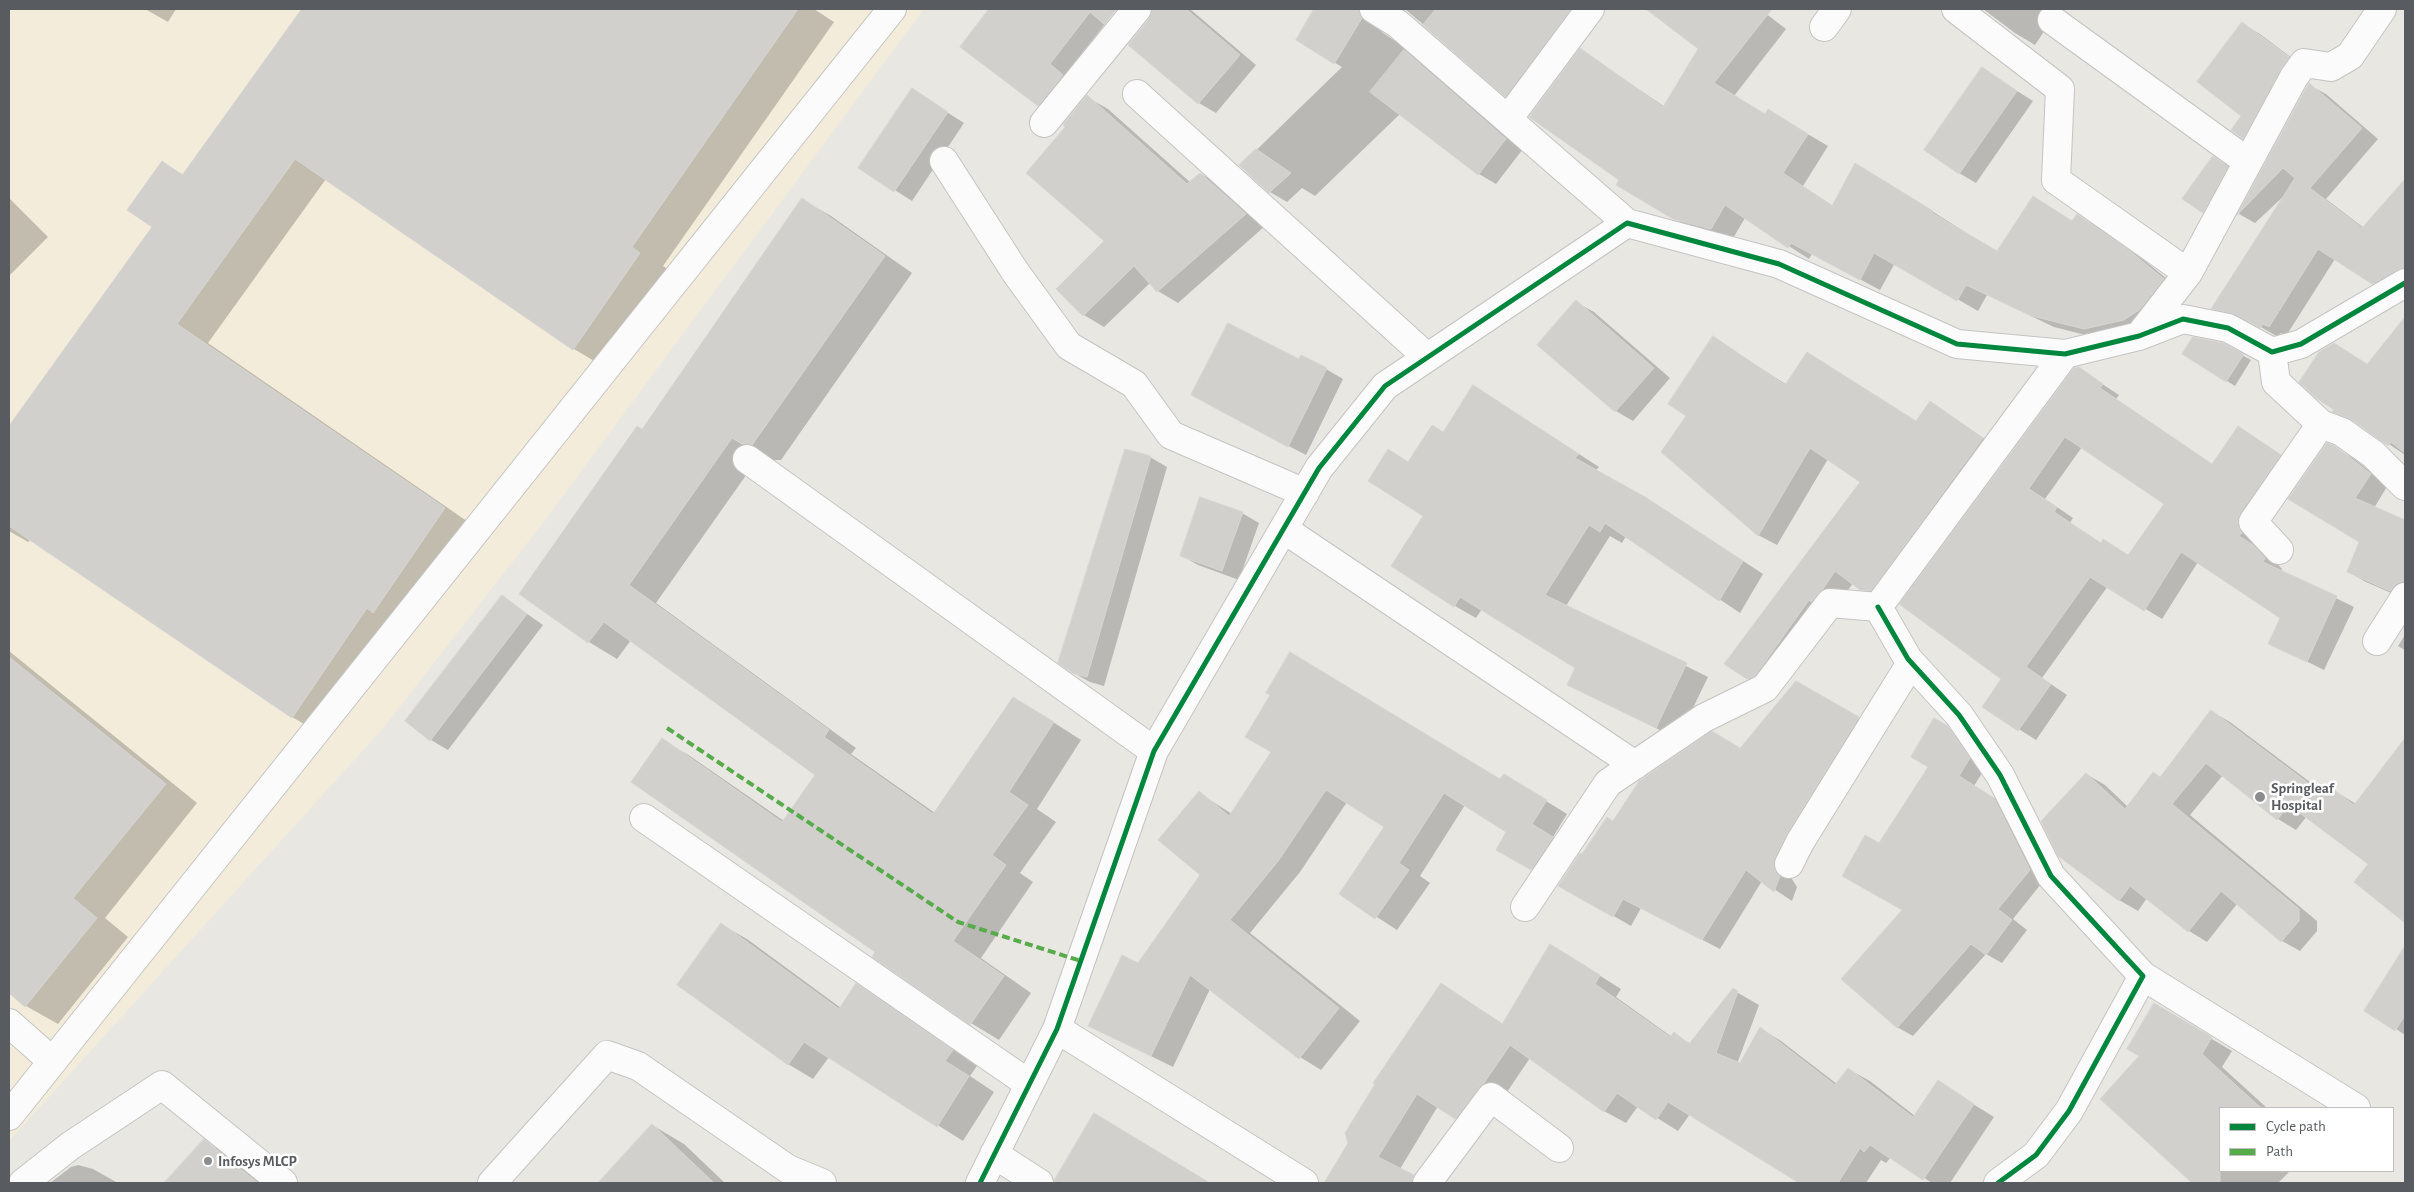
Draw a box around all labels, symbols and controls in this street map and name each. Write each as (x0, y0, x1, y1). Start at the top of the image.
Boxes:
place label: Springleaf Hospital (2271, 779, 2334, 814)
marker: Springleaf Hospital (2253, 790, 2267, 804)
legend (2219, 1107, 2394, 1172)
text: Cycle path (2266, 1119, 2326, 1134)
text: Path (2266, 1144, 2293, 1159)
place label: Infosys MLCP (218, 1152, 297, 1170)
marker: Infosys MLCP (202, 1155, 214, 1167)

